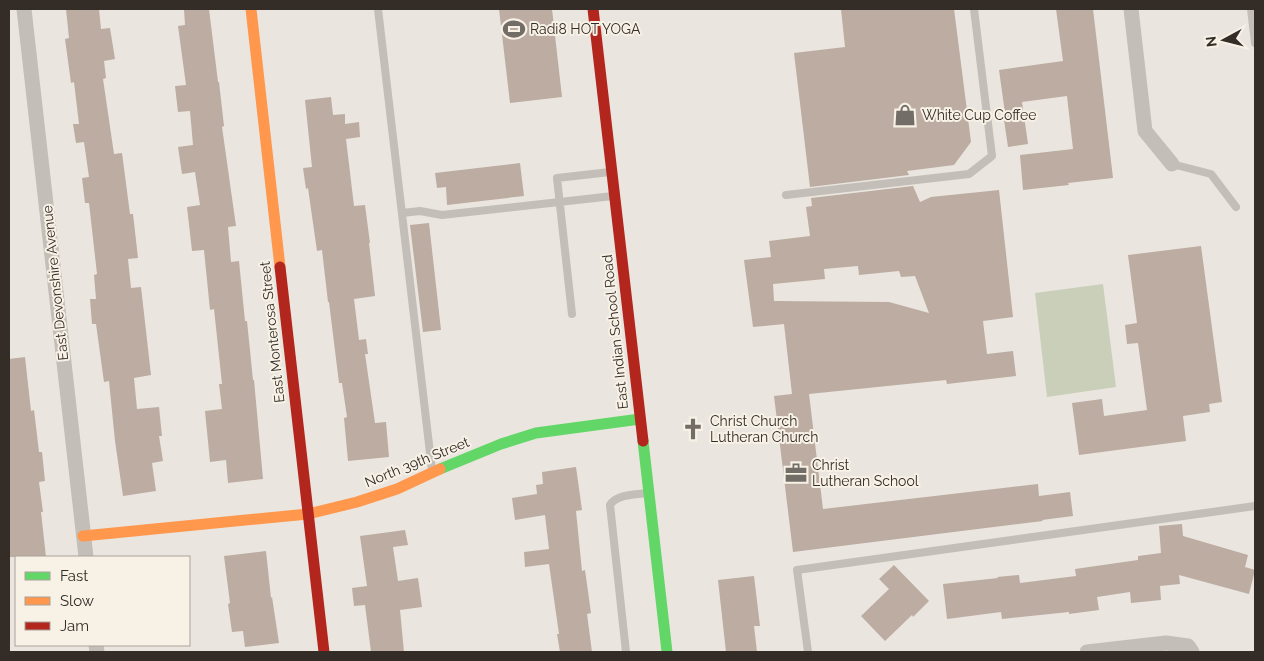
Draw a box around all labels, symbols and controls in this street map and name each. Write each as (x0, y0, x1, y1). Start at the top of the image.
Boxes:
north arrow (1199, 15, 1249, 65)
sports icon: Radi8 HOT YOGA (501, 16, 527, 42)
place label: Radi8 HOT YOGA (530, 21, 641, 37)
text: N (1203, 35, 1220, 48)
shop icon: White Cup Coffee (892, 102, 918, 128)
place label: White Cup Coffee (922, 107, 1037, 123)
street label: East Devonshire Avenue (39, 205, 71, 361)
street label: East Indian School Road (599, 254, 631, 410)
street label: East Monterosa Street (257, 260, 287, 404)
place label: Christ Church Lutheran Church (710, 413, 818, 445)
church icon: Christ Church Lutheran Church (680, 416, 706, 442)
street label: North 39th Street (362, 434, 472, 490)
place label: Christ Lutheran School (812, 457, 919, 489)
office icon: Christ Lutheran School (783, 460, 809, 486)
legend (15, 556, 190, 646)
text: Fast (60, 567, 88, 585)
text: Slow (60, 592, 94, 610)
text: Jam (60, 617, 89, 635)

